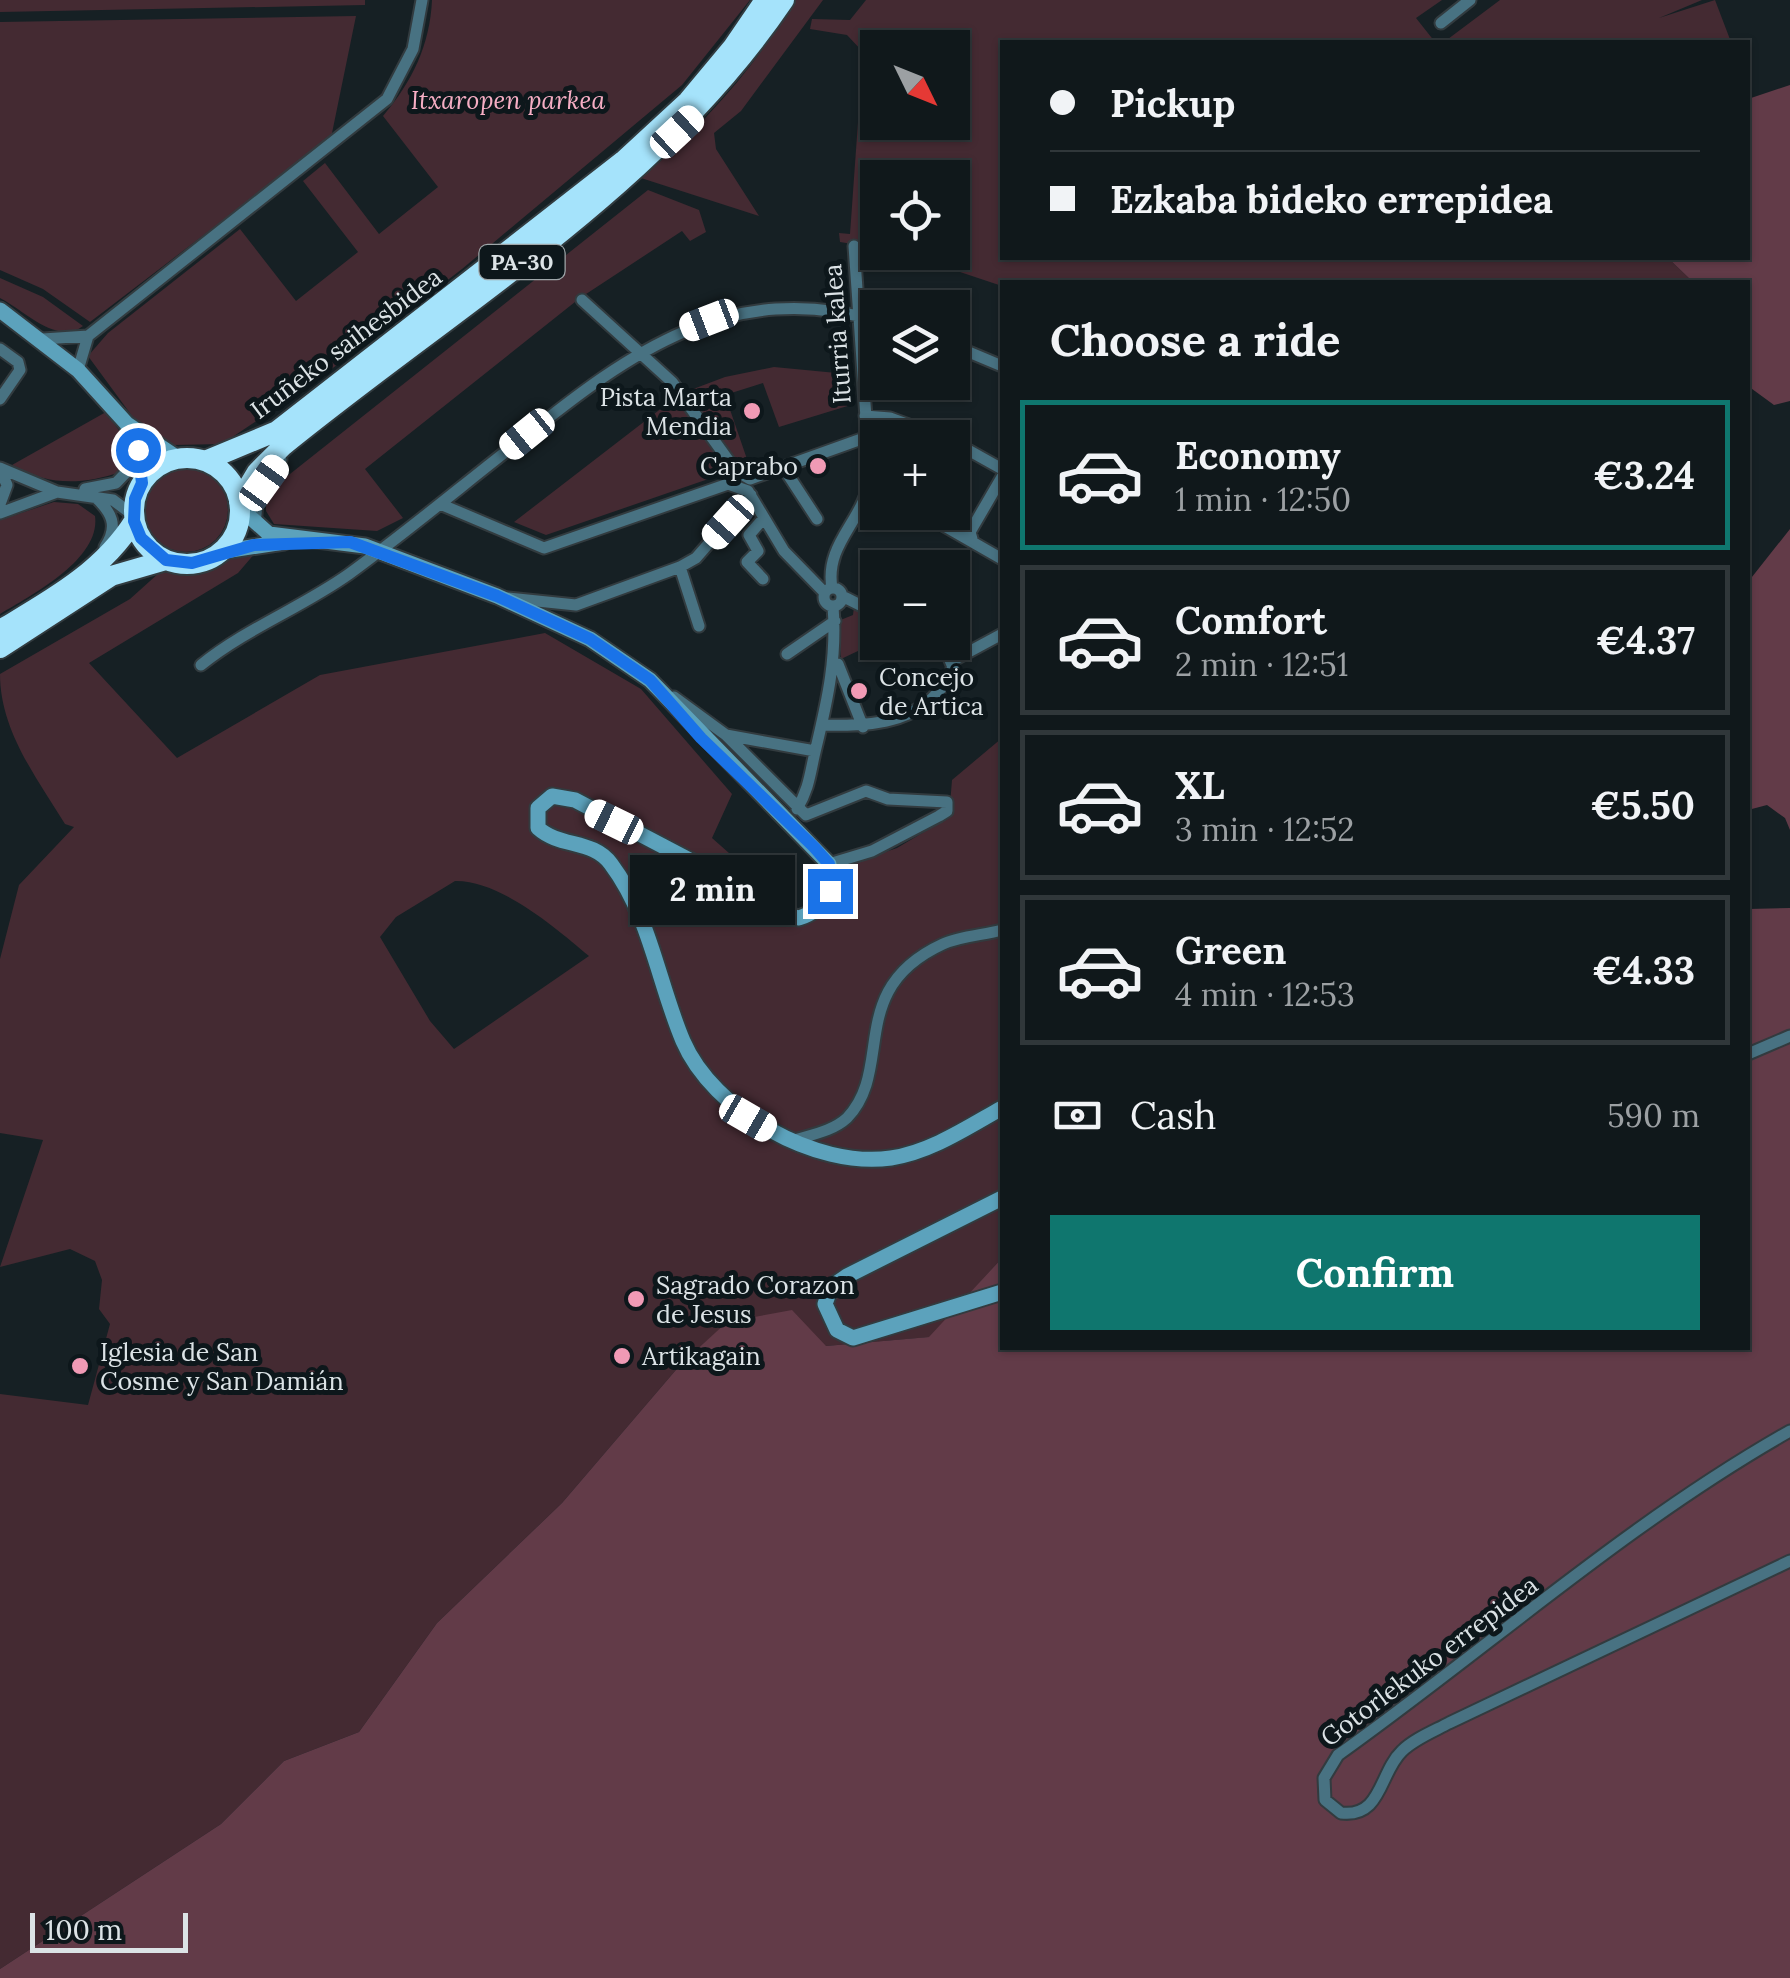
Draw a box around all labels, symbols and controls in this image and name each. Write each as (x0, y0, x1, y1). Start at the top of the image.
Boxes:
north arrow (860, 30, 970, 140)
map controls (860, 30, 970, 660)
text: Pickup (1110, 79, 1235, 127)
park label: Itxaropen parkea (411, 84, 605, 116)
car (645, 101, 709, 163)
button: locate (860, 160, 970, 270)
text: Ezkaba bideko errepidea (1110, 175, 1553, 223)
road number: PA-30 (480, 245, 564, 279)
street label: Iruñeko saihesbidea (244, 260, 448, 425)
street label: Iturria kalea (816, 263, 858, 405)
button: layers (860, 290, 970, 400)
car (676, 295, 742, 345)
text: Choose a ride (1050, 311, 1340, 368)
place label: Pista Marta Mendia (600, 381, 732, 442)
marker: Pista Marta Mendia (741, 400, 763, 422)
car (494, 403, 560, 465)
button: + (860, 420, 970, 530)
route start (116, 428, 161, 473)
icon: car (1055, 430, 1145, 520)
text: Economy (1175, 431, 1341, 479)
car (234, 450, 294, 516)
place label: Caprabo (700, 450, 798, 482)
text: €3.24 (1593, 451, 1695, 499)
marker: Caprabo (807, 455, 829, 477)
text: 1 min · 12:50 (1175, 479, 1351, 520)
car (697, 490, 759, 554)
button: − (860, 550, 970, 660)
icon: car (1055, 595, 1145, 685)
text: Comfort (1175, 596, 1327, 644)
text: €4.37 (1596, 616, 1695, 664)
text: 2 min · 12:51 (1175, 644, 1348, 685)
place label: Concejo de Artica (879, 661, 984, 722)
marker: Concejo de Artica (848, 680, 870, 702)
icon: car (1055, 760, 1145, 850)
text: XL (1175, 761, 1225, 809)
text: €5.50 (1590, 781, 1695, 829)
car (580, 795, 648, 849)
text: 3 min · 12:52 (1175, 809, 1355, 850)
callout: 2 min (630, 856, 795, 926)
text: 2 min (670, 869, 755, 910)
route end (808, 869, 853, 914)
icon: car (1055, 925, 1145, 1015)
text: Green (1175, 926, 1287, 974)
text: €4.33 (1592, 946, 1695, 994)
text: 4 min · 12:53 (1175, 974, 1355, 1015)
icon: cash (1050, 1088, 1105, 1143)
car (715, 1090, 781, 1146)
text: Cash (1130, 1091, 1217, 1139)
text: 590 m (1607, 1095, 1700, 1136)
button: Confirm (1050, 1215, 1700, 1330)
place label: Sagrado Corazon de Jesus (656, 1269, 855, 1330)
marker: Sagrado Corazon de Jesus (625, 1288, 647, 1310)
place label: Iglesia de San Cosme y San Damián (100, 1336, 344, 1397)
place label: Artikagain (641, 1340, 761, 1372)
marker: Artikagain (611, 1345, 633, 1367)
marker: Iglesia de San Cosme y San Damián (69, 1355, 91, 1377)
street label: Gotorlekuko errepidea (1314, 1569, 1544, 1753)
scale bar (30, 1908, 188, 1952)
text: 100 m (45, 1912, 122, 1948)

